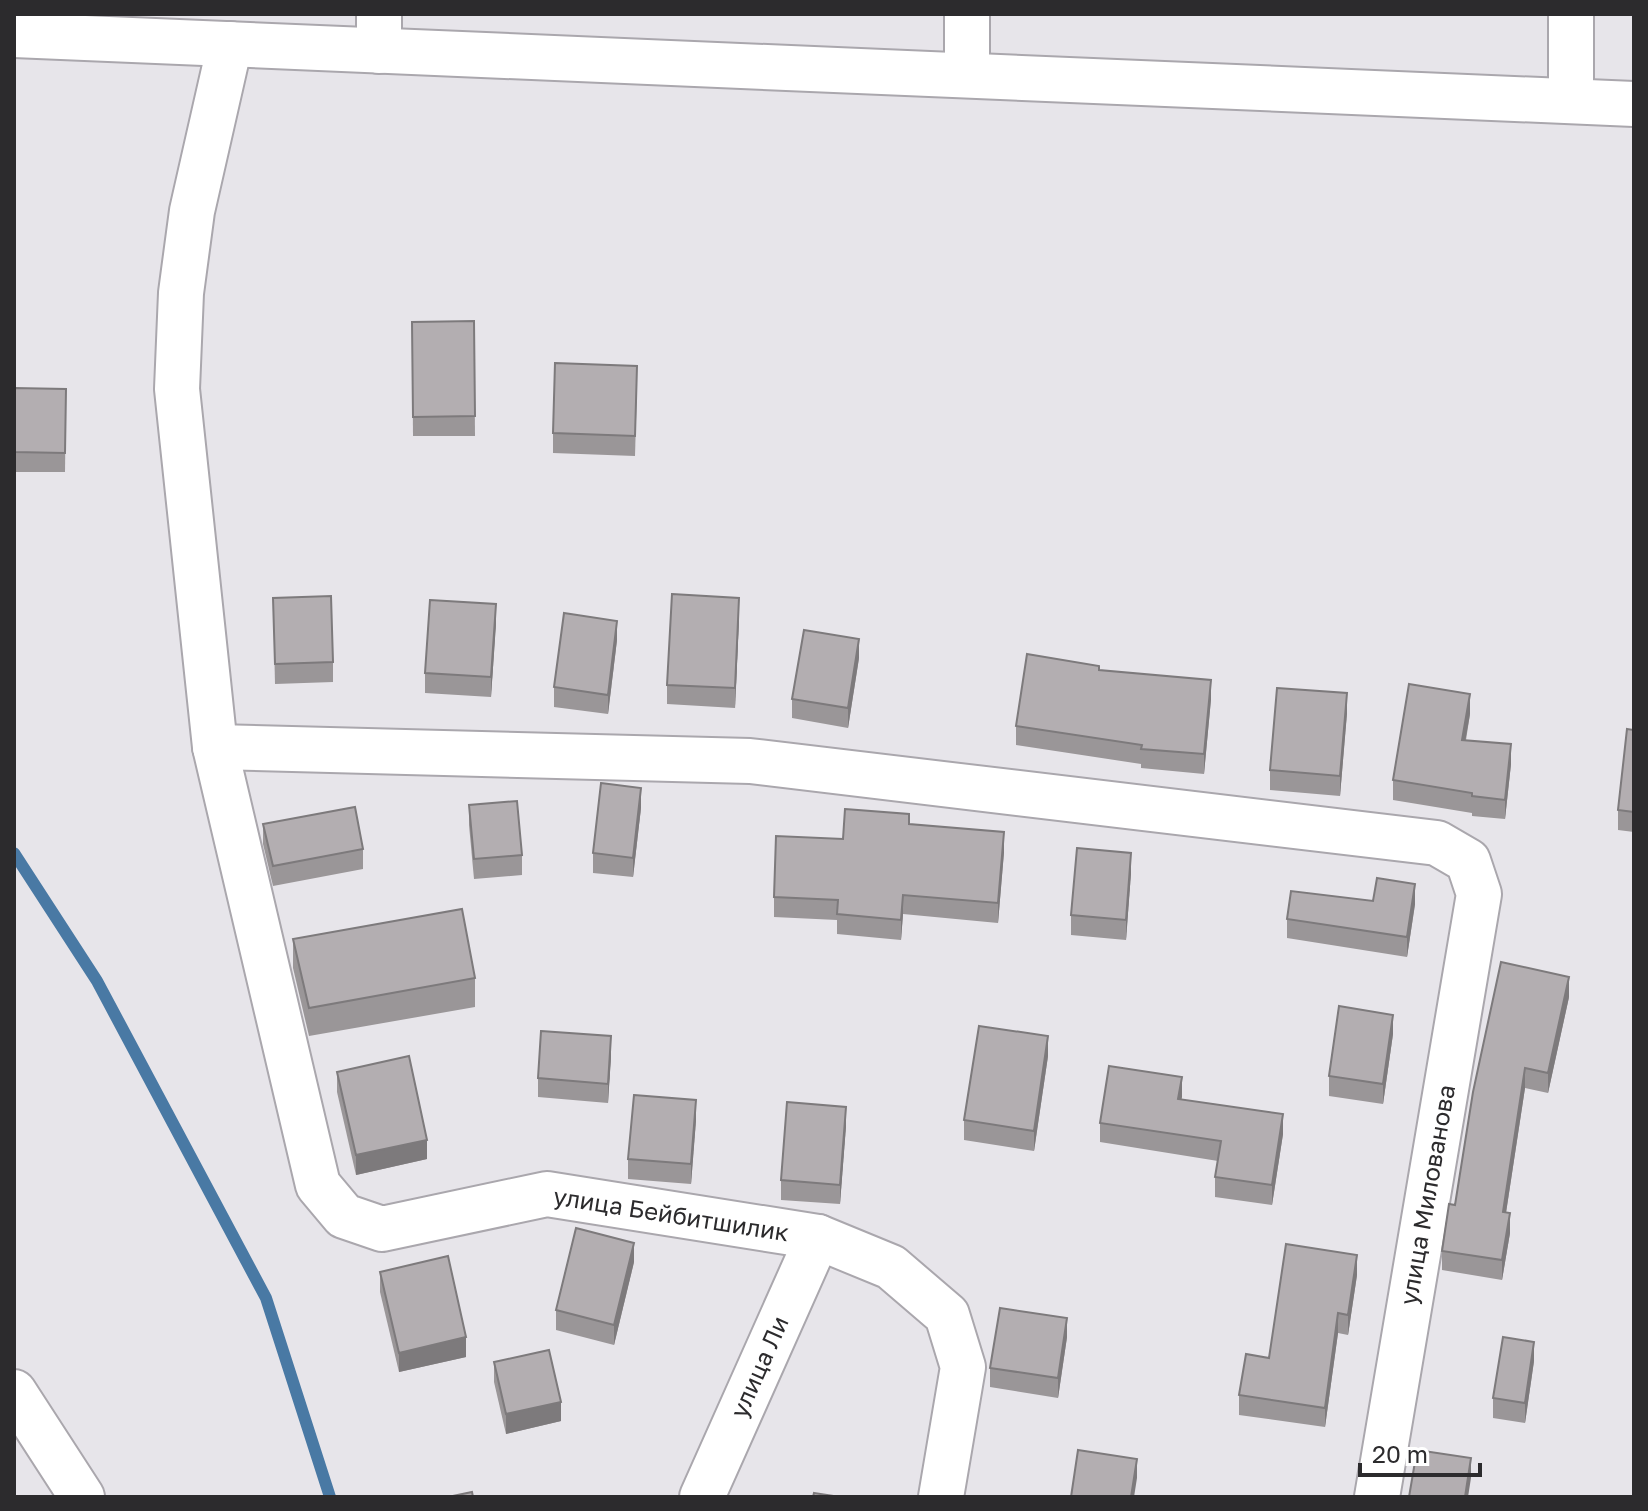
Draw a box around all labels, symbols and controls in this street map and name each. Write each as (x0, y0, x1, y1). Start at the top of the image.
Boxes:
street label: улица Милованова (1393, 1082, 1460, 1307)
street label: улица Бейбитшилик (551, 1181, 791, 1246)
street label: улица Ли (723, 1311, 794, 1422)
scale bar (1360, 1427, 1480, 1477)
text: 20 m (1372, 1439, 1428, 1468)

